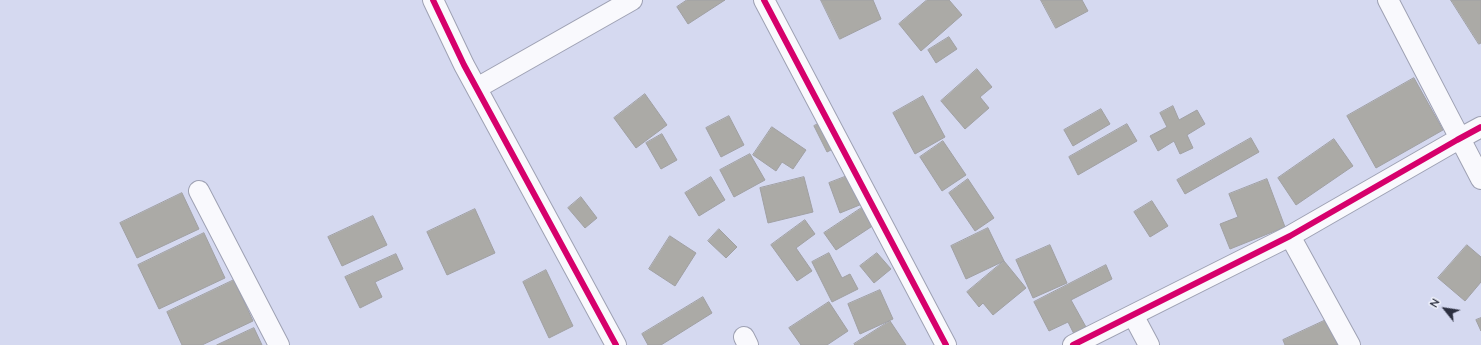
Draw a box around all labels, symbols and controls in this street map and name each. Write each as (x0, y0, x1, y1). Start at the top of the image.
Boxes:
north arrow (1425, 289, 1465, 329)
text: N (1427, 296, 1443, 310)

